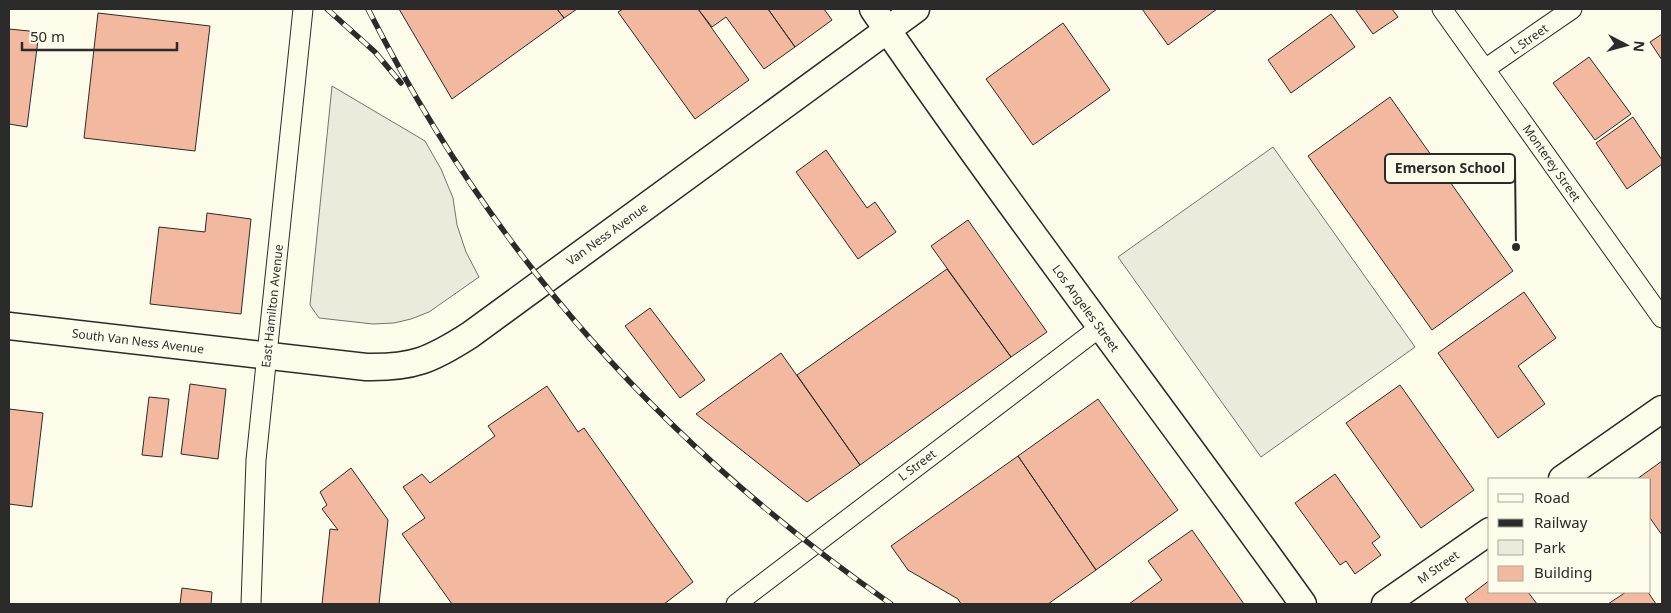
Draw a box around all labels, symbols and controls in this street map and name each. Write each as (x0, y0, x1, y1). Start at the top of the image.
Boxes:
street label: L Street (1507, 19, 1552, 58)
scale bar (22, 20, 178, 52)
north arrow (1601, 20, 1651, 70)
text: 50 m (30, 26, 65, 46)
text: N (1629, 40, 1649, 53)
street label: Monterey Street (1519, 121, 1585, 206)
callout: Emerson School (1385, 154, 1515, 183)
text: Emerson School (1395, 158, 1505, 177)
street label: Van Ness Avenue (563, 199, 651, 269)
street label: East Hamilton Avenue (257, 243, 287, 369)
street label: Los Angeles Street (1049, 261, 1124, 356)
street label: South Van Ness Avenue (71, 324, 205, 358)
street label: L Street (895, 445, 940, 485)
legend (1488, 478, 1651, 593)
text: Road (1534, 487, 1570, 507)
text: Railway (1534, 512, 1588, 532)
text: Park (1534, 537, 1566, 557)
street label: M Street (1414, 546, 1463, 588)
text: Building (1534, 562, 1592, 582)

